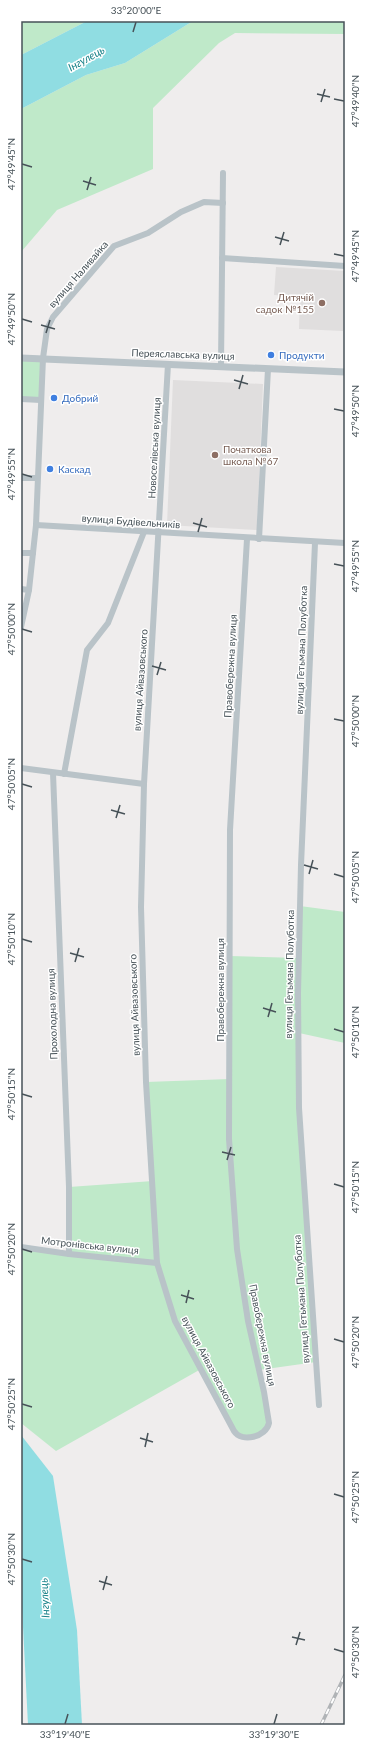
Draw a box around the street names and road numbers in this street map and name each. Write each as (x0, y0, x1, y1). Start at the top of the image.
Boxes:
street label: вулиця Наливайка (46, 238, 110, 310)
street label: Переяславська вулиця (131, 346, 235, 362)
street label: Новоселівська вулиця (145, 397, 163, 499)
street label: вулиця Будівельників (81, 512, 181, 530)
street label: вулиця Гетьмана Полуботка (293, 585, 309, 715)
street label: Правобережна вулиця (221, 614, 239, 718)
street label: вулиця Айвазовського (130, 628, 150, 731)
street label: вулиця Гетьмана Полуботка (282, 909, 296, 1038)
street label: Правобережна вулиця (214, 938, 226, 1042)
street label: вулиця Айвазовського (126, 954, 142, 1056)
street label: Прохолодна вулиця (44, 968, 60, 1060)
street label: Мотронівська вулиця (40, 1234, 140, 1256)
street label: вулиця Гетьмана Полуботка (291, 1234, 311, 1364)
street label: Правобережна вулиця (247, 1283, 279, 1387)
street label: вулиця Айвазовського (180, 1314, 238, 1410)

